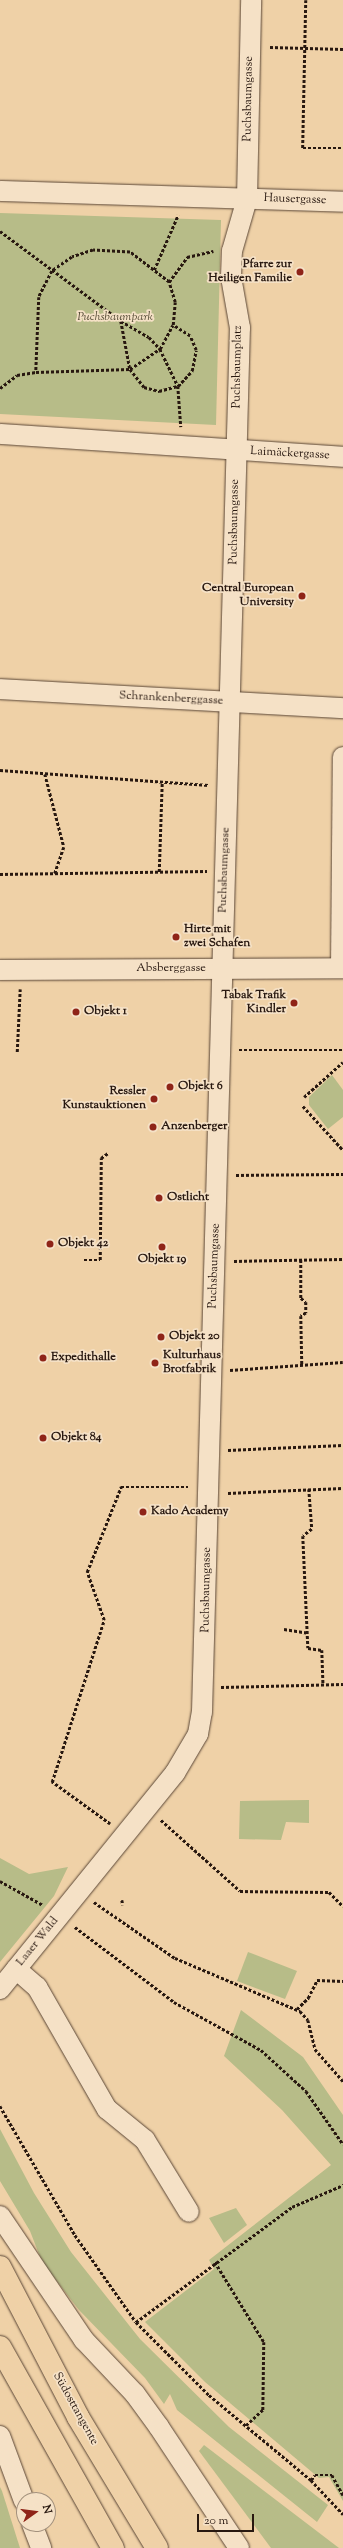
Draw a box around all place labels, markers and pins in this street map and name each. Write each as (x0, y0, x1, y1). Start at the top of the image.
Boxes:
place label: Pfarre zur Heiligen Familie (208, 258, 292, 286)
marker: Pfarre zur Heiligen Familie (295, 267, 305, 277)
place label: Central European University (202, 582, 294, 610)
marker: Central European University (297, 591, 307, 601)
place label: Hirte mit zwei Schafen (184, 923, 250, 951)
marker: Hirte mit zwei Schafen (171, 932, 181, 942)
place label: Tabak Trafik Kindler (222, 989, 286, 1017)
marker: Tabak Trafik Kindler (289, 998, 299, 1008)
place label: Objekt 1 (84, 1005, 127, 1019)
marker: Objekt 1 (71, 1007, 81, 1017)
place label: Objekt 6 (178, 1080, 223, 1094)
marker: Objekt 6 (165, 1082, 175, 1092)
place label: Ressler Kunstauktionen (63, 1085, 146, 1113)
marker: Ressler Kunstauktionen (149, 1094, 159, 1104)
place label: Anzenberger (161, 1120, 227, 1134)
marker: Anzenberger (148, 1122, 158, 1132)
place label: Ostlicht (167, 1191, 209, 1205)
marker: Ostlicht (154, 1193, 164, 1203)
place label: Objekt 42 (58, 1237, 108, 1251)
marker: Objekt 42 (45, 1239, 55, 1249)
marker: Objekt 19 (157, 1242, 167, 1252)
place label: Objekt 19 (138, 1253, 186, 1267)
place label: Objekt 20 (169, 1330, 220, 1344)
marker: Objekt 20 (156, 1332, 166, 1342)
place label: Kulturhaus Brotfabrik (163, 1349, 221, 1377)
place label: Expedithalle (51, 1351, 116, 1365)
marker: Expedithalle (38, 1353, 48, 1363)
marker: Kulturhaus Brotfabrik (150, 1358, 160, 1368)
place label: Objekt 84 (51, 1431, 102, 1445)
marker: Objekt 84 (38, 1433, 48, 1443)
place label: Kado Academy (151, 1505, 229, 1519)
marker: Kado Academy (138, 1507, 148, 1517)

